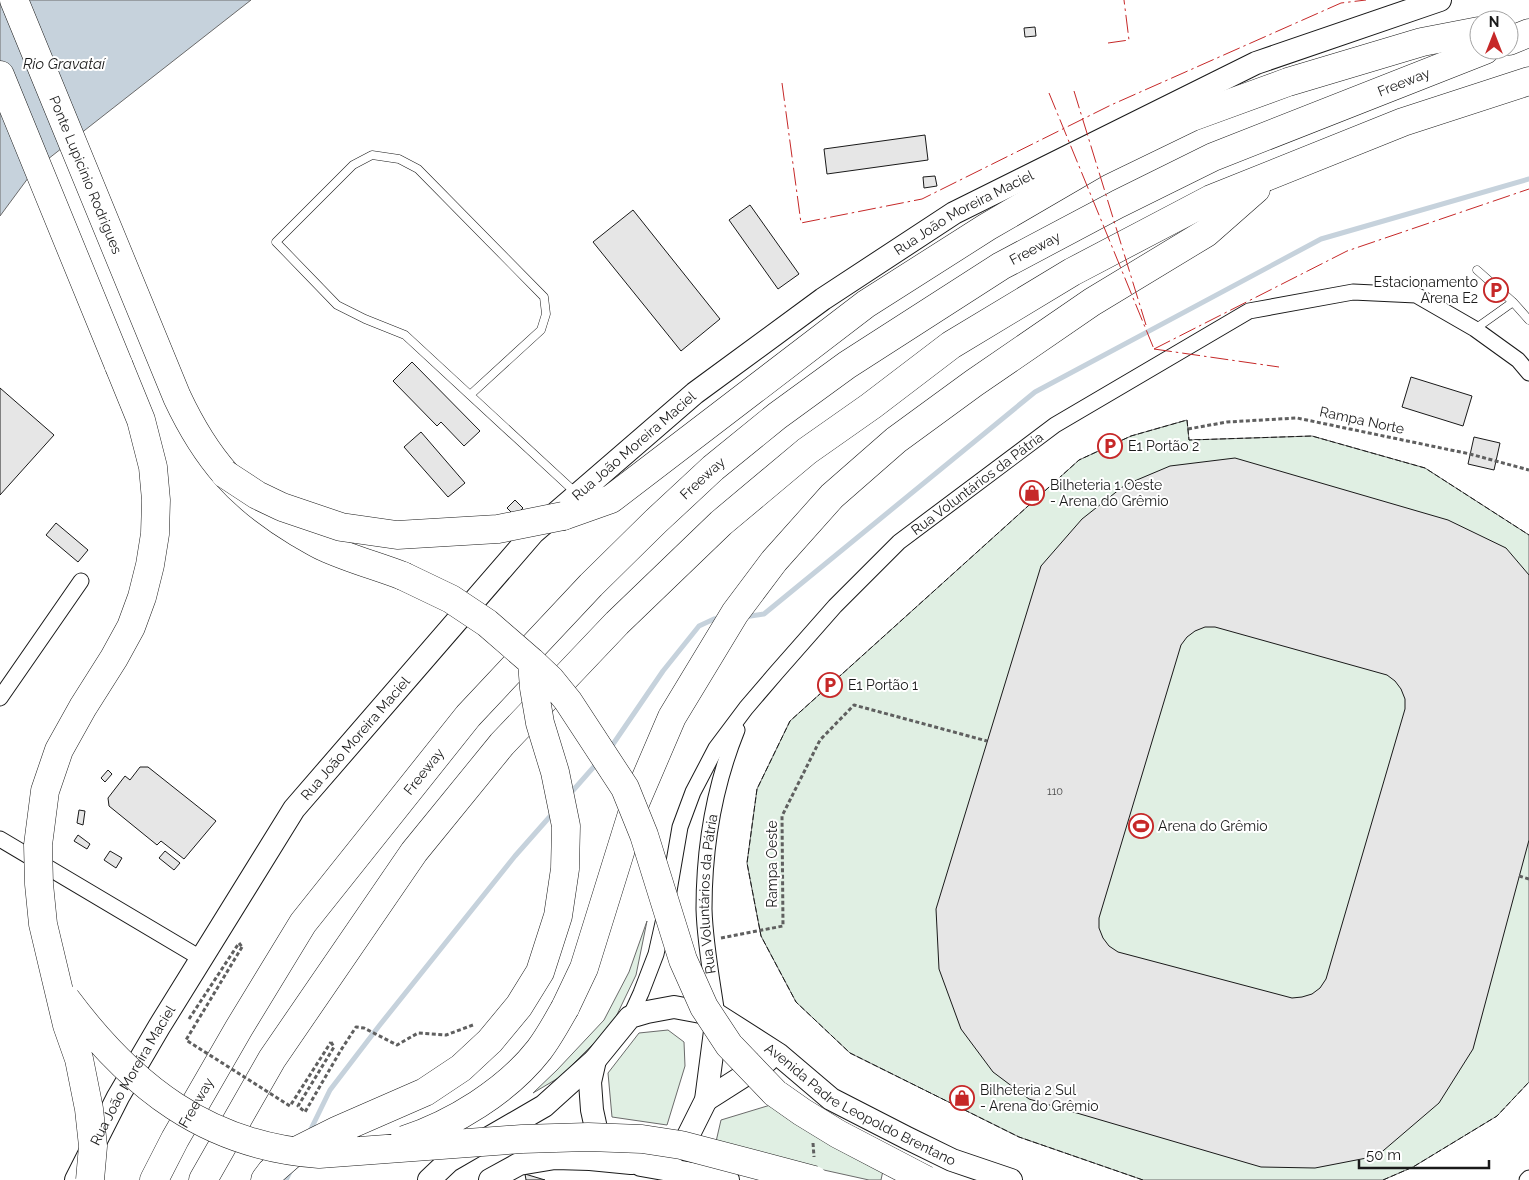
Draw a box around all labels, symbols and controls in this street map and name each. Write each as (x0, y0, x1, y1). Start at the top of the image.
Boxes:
north arrow (1469, 10, 1519, 60)
text: N (1489, 14, 1499, 30)
water label: Rio Gravataí (23, 55, 107, 73)
street label: Freeway (1375, 64, 1432, 100)
street label: Ponte Lupicínio Rodrigues (46, 93, 125, 256)
street label: Rua João Moreira Maciel (891, 167, 1036, 258)
street label: Freeway (1007, 228, 1063, 268)
place label: Estacionamento Arena E2 (1373, 274, 1478, 306)
parking icon: Estacionamento Arena E2 (1483, 277, 1509, 303)
street label: Rua João Moreira Maciel (569, 388, 699, 504)
street label: Rampa Norte (1318, 403, 1406, 437)
street label: Rua Voluntários da Pátria (908, 429, 1046, 538)
parking icon: E1 Portão 2 (1097, 433, 1123, 459)
place label: E1 Portão 2 (1128, 438, 1199, 454)
street label: Freeway (677, 453, 728, 503)
place label: Bilheteria 1 Oeste - Arena do Grêmio (1050, 477, 1169, 509)
shop icon: Bilheteria 1 Oeste - Arena do Grêmio (1019, 480, 1045, 506)
parking icon: E1 Portão 1 (817, 672, 843, 698)
street label: Rua João Moreira Maciel (297, 673, 413, 803)
place label: E1 Portão 1 (848, 677, 918, 693)
street label: Freeway (400, 745, 447, 798)
house number: 110 (1047, 785, 1063, 798)
street label: Rua Voluntários da Pátria (696, 813, 720, 975)
sports icon: Arena do Grêmio (1128, 813, 1154, 839)
place label: Arena do Grêmio (1158, 818, 1268, 834)
street label: Rampa Oeste (764, 820, 780, 908)
street label: Rua João Moreira Maciel (87, 1002, 178, 1148)
street label: Avenida Padre Leopoldo Brentano (762, 1040, 959, 1169)
street label: Freeway (175, 1075, 217, 1130)
place label: Bilheteria 2 Sul - Arena do Grêmio (980, 1082, 1099, 1114)
shop icon: Bilheteria 2 Sul - Arena do Grêmio (949, 1085, 975, 1111)
scale bar (1359, 1138, 1489, 1170)
text: 50 m (1366, 1146, 1401, 1164)

